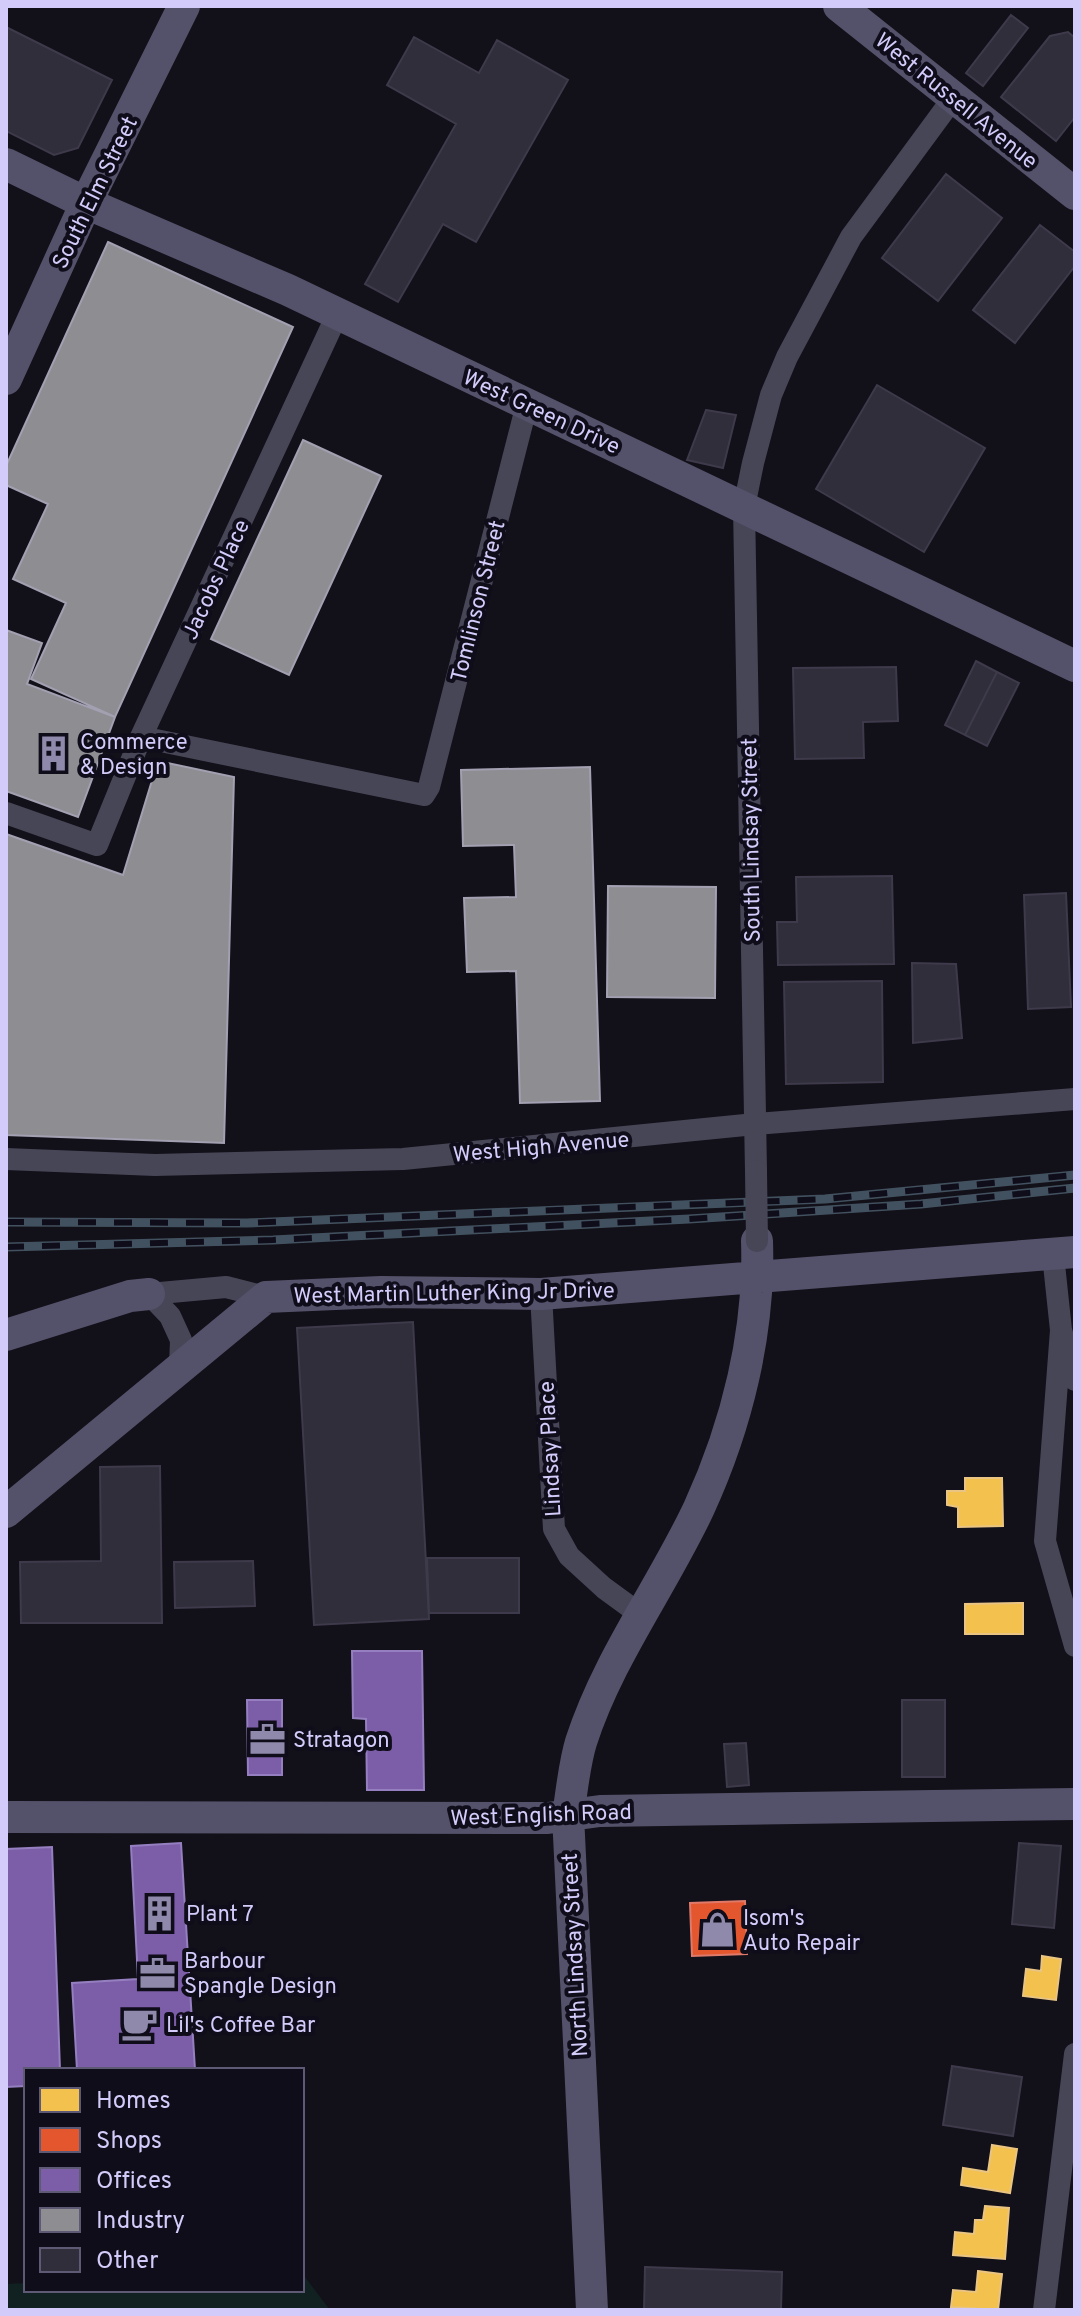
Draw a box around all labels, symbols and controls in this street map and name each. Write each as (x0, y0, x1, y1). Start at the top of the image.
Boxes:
street label: West Russell Avenue (869, 28, 1042, 176)
street label: South Elm Street (48, 112, 145, 274)
street label: West Green Drive (458, 365, 624, 461)
street label: Jacobs Place (178, 516, 257, 644)
street label: Tomlinson Street (446, 518, 513, 685)
place label: Commerce & Design (80, 730, 187, 782)
building icon: Commerce & Design (35, 735, 73, 773)
street label: South Lindsay Street (737, 737, 768, 943)
street label: West High Avenue (452, 1127, 630, 1170)
street label: West Martin Luther King Jr Drive (293, 1278, 615, 1311)
street label: Lindsay Place (534, 1380, 569, 1517)
office icon: Stratagon (248, 1720, 286, 1758)
place label: Stratagon (293, 1728, 390, 1755)
street label: West English Road (450, 1800, 632, 1833)
street label: North Lindsay Street (558, 1852, 595, 2057)
building icon: Plant 7 (141, 1894, 179, 1932)
place label: Plant 7 (186, 1902, 254, 1929)
place label: Isom's Auto Repair (743, 1906, 861, 1958)
shop icon: Isom's Auto Repair (698, 1911, 736, 1949)
place label: Barbour Spangle Design (184, 1949, 337, 2001)
office icon: Barbour Spangle Design (139, 1954, 177, 1992)
cafe icon: Lil's Coffee Bar (121, 2005, 159, 2043)
place label: Lil's Coffee Bar (166, 2013, 316, 2040)
legend (24, 2068, 304, 2292)
text: Homes (96, 2087, 171, 2117)
text: Shops (96, 2127, 162, 2157)
text: Offices (96, 2167, 172, 2197)
text: Industry (96, 2207, 185, 2237)
text: Other (96, 2247, 158, 2277)

